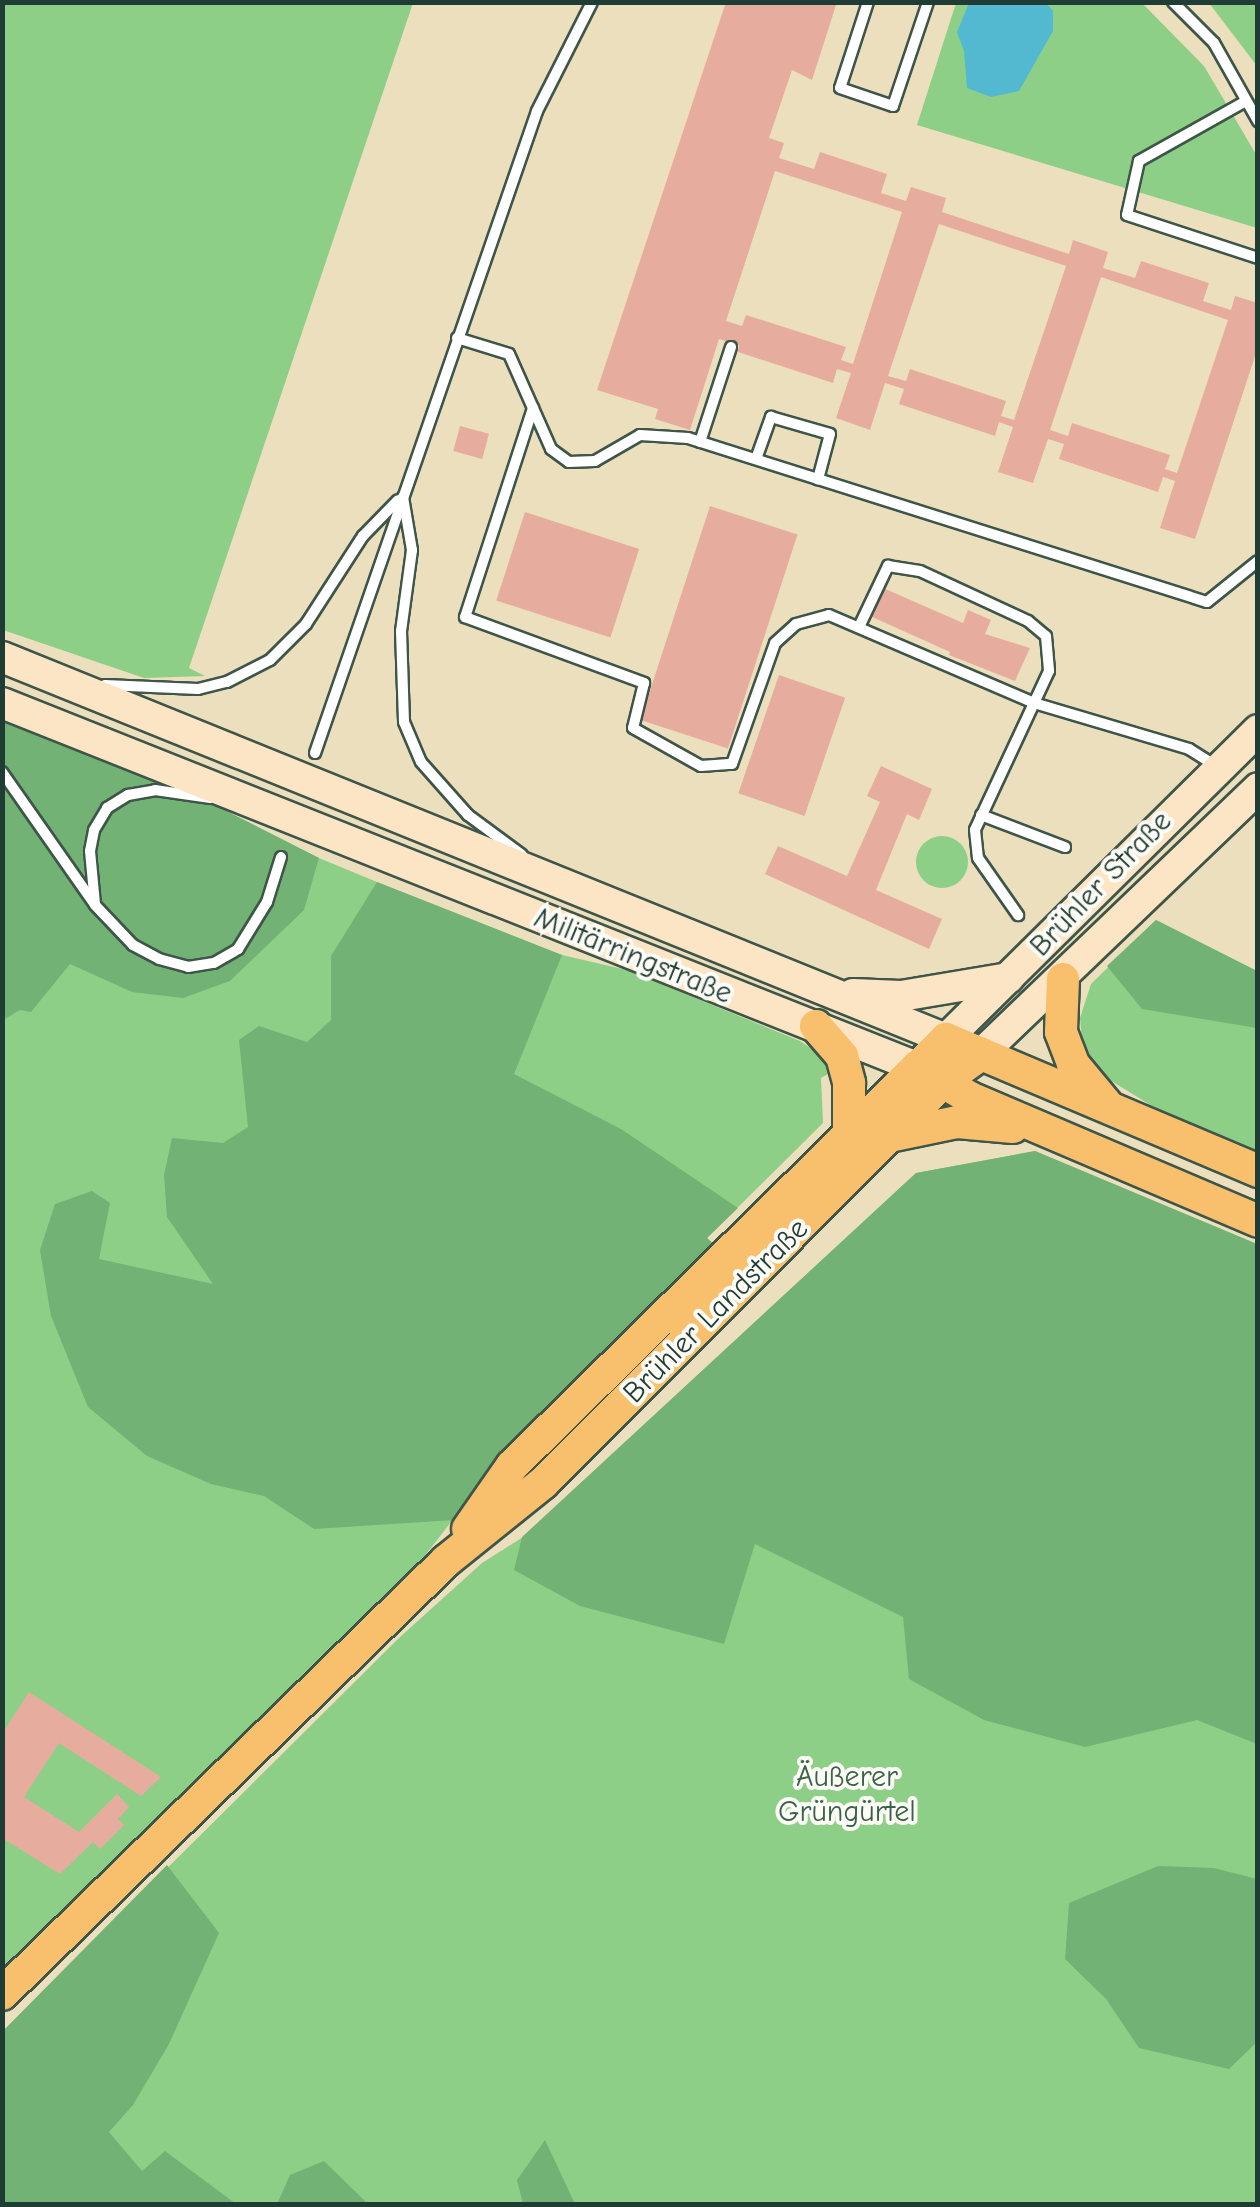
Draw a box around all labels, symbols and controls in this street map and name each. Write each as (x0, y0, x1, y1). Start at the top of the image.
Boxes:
street label: Brühler Straße (1023, 804, 1179, 964)
street label: Militärringstraße (529, 900, 737, 1012)
street label: Brühler Landstraße (616, 1211, 816, 1411)
park label: Äußerer Grüngürtel (778, 1759, 916, 1830)

